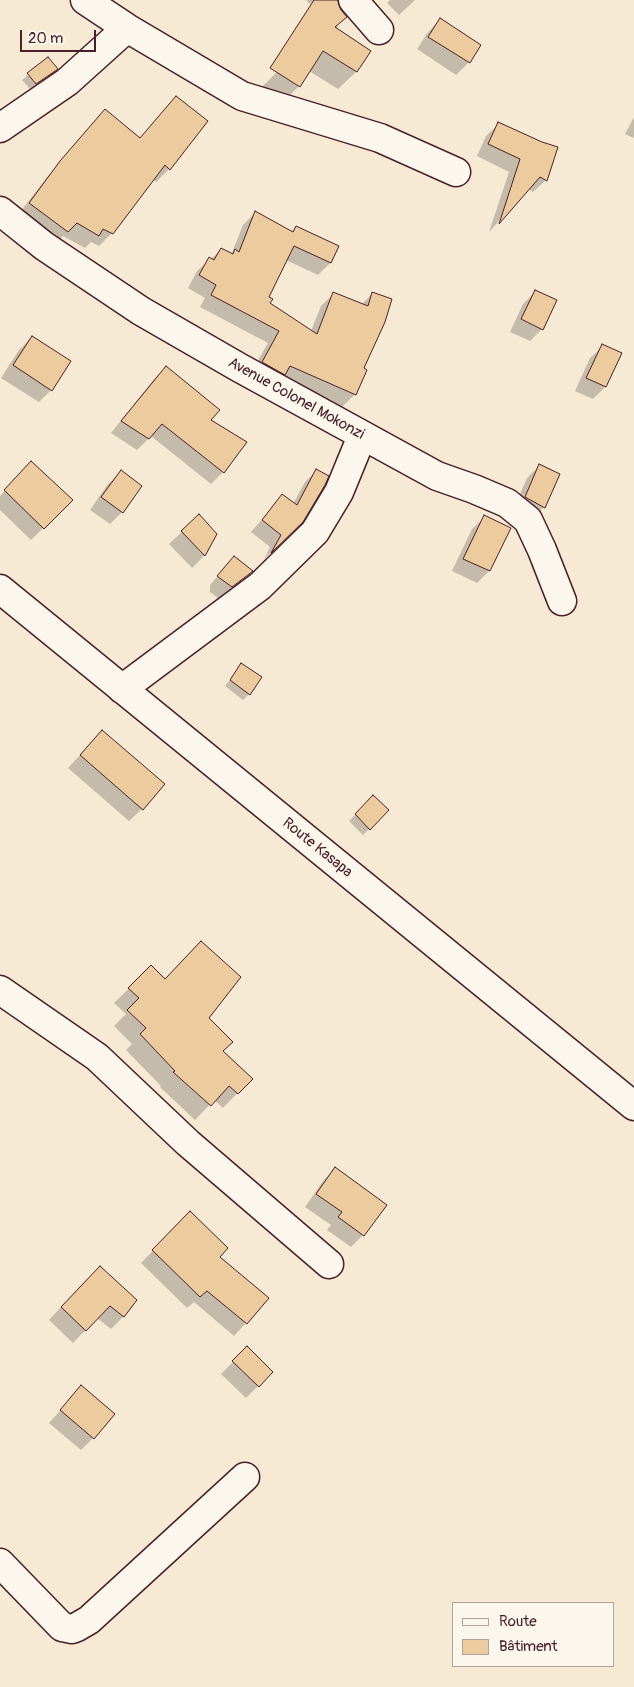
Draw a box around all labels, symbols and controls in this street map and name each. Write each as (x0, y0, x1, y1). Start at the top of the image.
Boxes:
scale bar (22, 20, 99, 52)
text: 20 m (28, 29, 63, 48)
street label: Avenue Colonel Mokonzi (225, 354, 367, 444)
street label: Route Kasapa (278, 814, 356, 882)
legend (452, 1602, 614, 1667)
text: Route (499, 1612, 537, 1631)
text: Bâtiment (499, 1637, 558, 1656)

